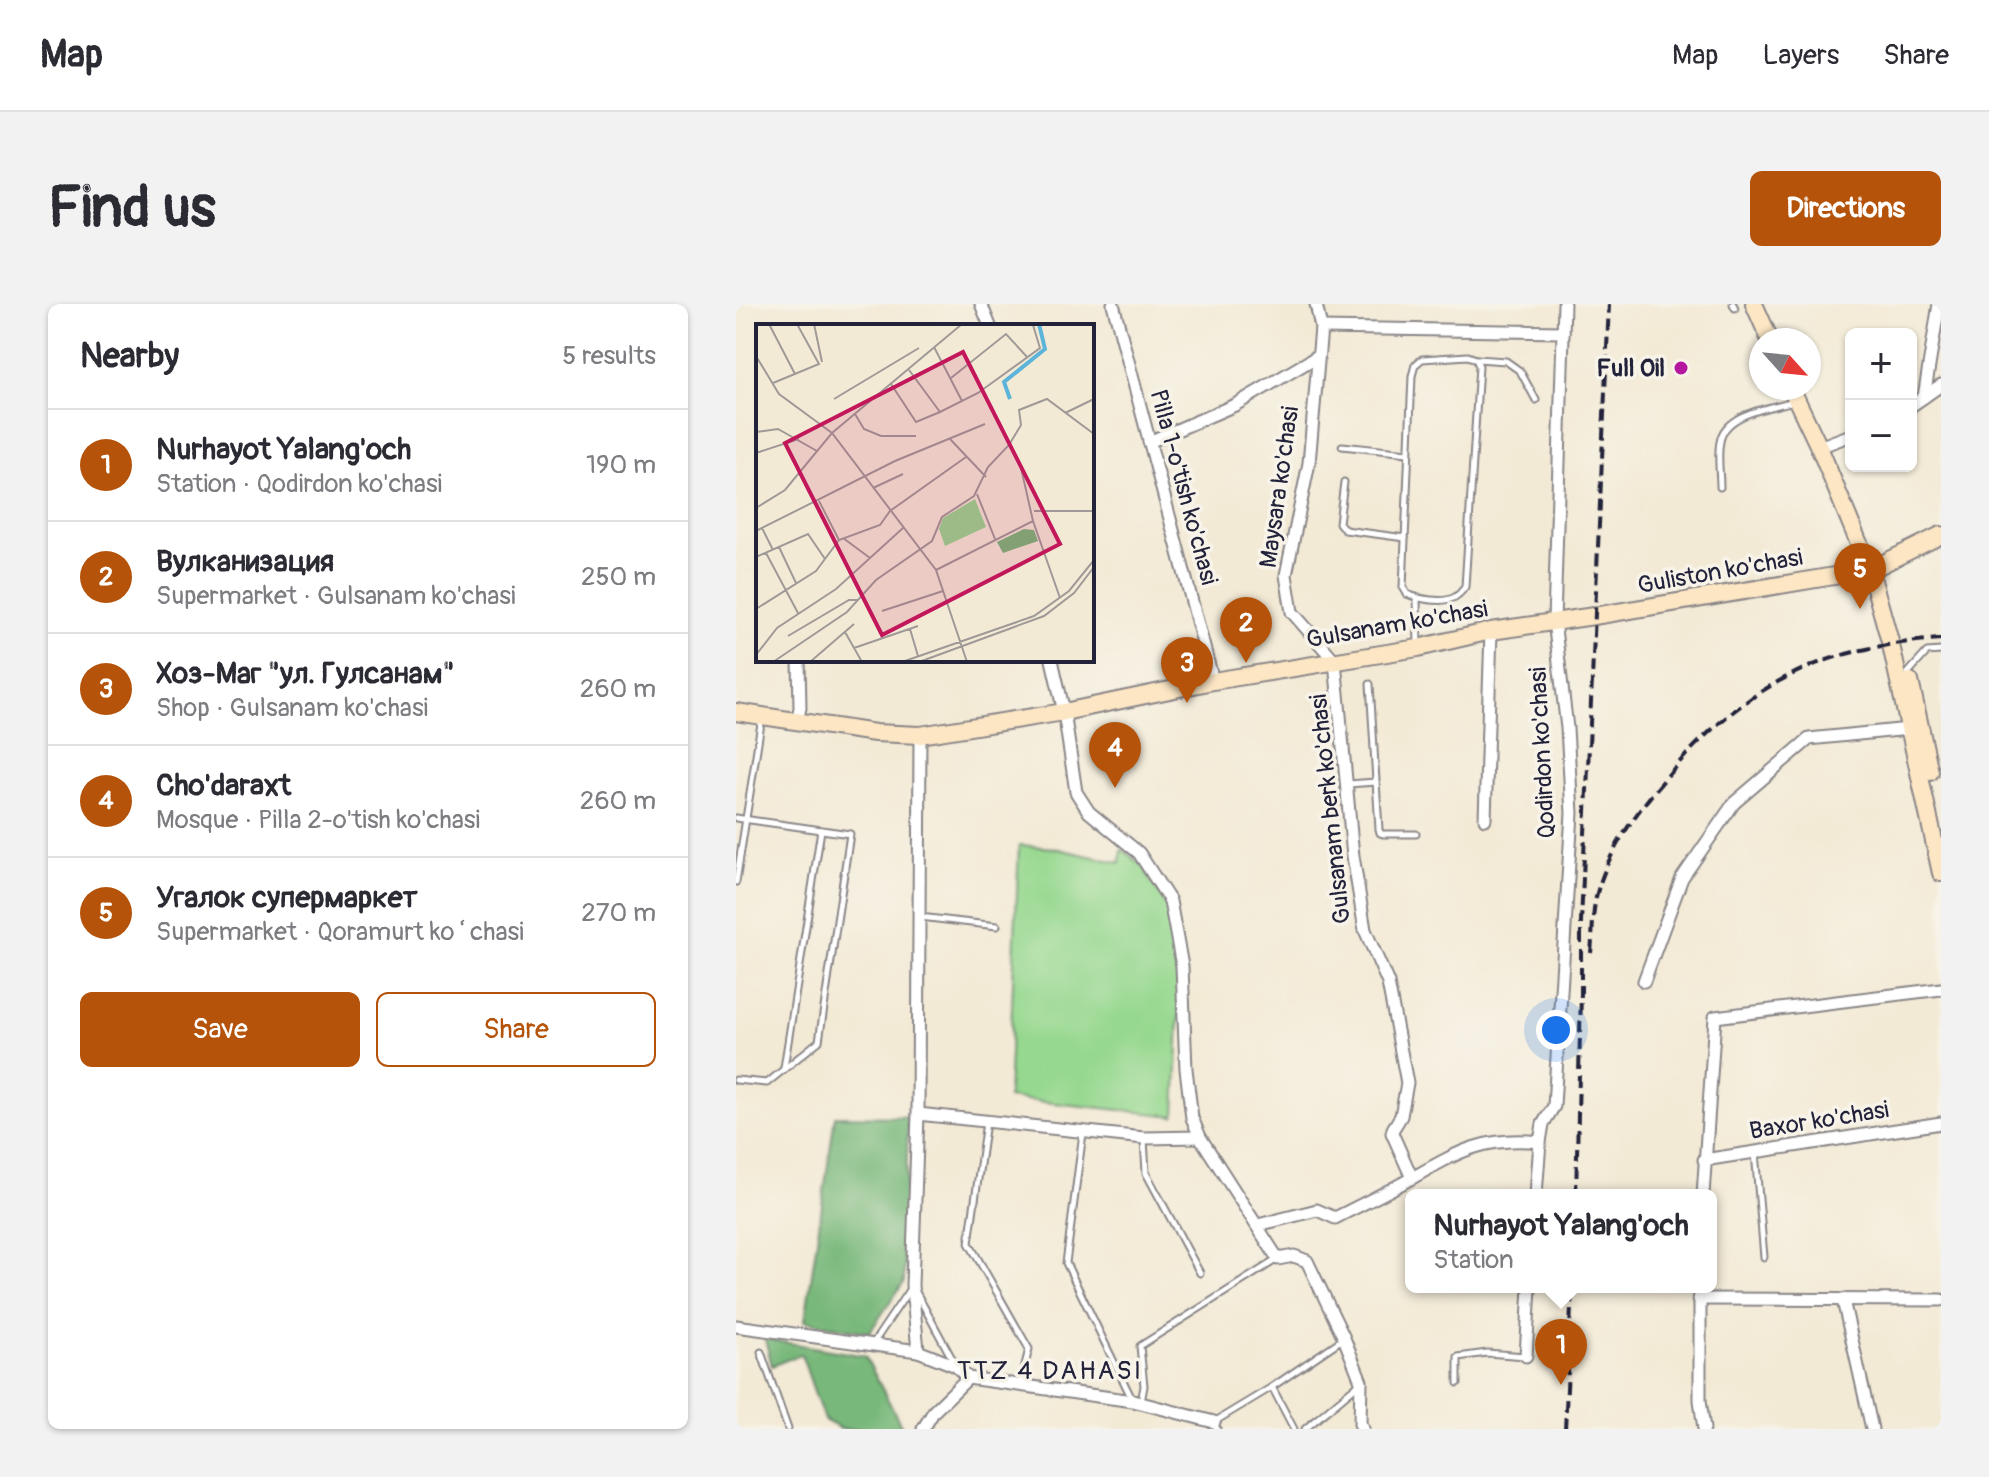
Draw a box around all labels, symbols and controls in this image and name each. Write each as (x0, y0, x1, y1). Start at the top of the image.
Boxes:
text: Map (40, 31, 103, 79)
text: Map (1672, 38, 1718, 73)
text: Layers (1762, 38, 1839, 73)
text: Share (1883, 38, 1949, 73)
button: Directions (1750, 171, 1941, 246)
text: Find us (48, 174, 216, 243)
inset map (756, 324, 1094, 662)
north arrow (1749, 328, 1821, 400)
map controls (1845, 328, 1917, 472)
button: + (1845, 328, 1917, 400)
text: Nearby (80, 335, 179, 378)
text: 5 results (562, 340, 656, 372)
place label: Full Oil (1597, 354, 1665, 383)
marker: Full Oil (1672, 359, 1690, 377)
street label: Pilla 1-o'tish ko'chasi (1144, 386, 1224, 588)
button: − (1845, 400, 1917, 472)
street label: Maysara ko'chasi (1254, 404, 1305, 570)
text: Nurhayot Yalang'och (156, 431, 411, 468)
text: 1 (101, 449, 111, 481)
text: 190 m (586, 449, 656, 481)
text: Station · Qodirdon ko'chasi (156, 468, 442, 500)
text: Вулканизация (156, 543, 334, 580)
street label: Guliston ko'chasi (1635, 543, 1805, 600)
pin: 5 (1834, 543, 1886, 609)
text: 2 (99, 561, 113, 593)
text: 250 m (581, 561, 656, 593)
text: Supermarket · Gulsanam ko'chasi (156, 580, 516, 612)
street label: Gulsanam ko'chasi (1304, 594, 1490, 655)
pin: 2 (1220, 597, 1272, 663)
pin: 3 (1161, 637, 1213, 703)
text: Хоз-Маг "ул. Гулсанам" (156, 655, 455, 692)
street label: Qodirdon ko'chasi (1524, 666, 1561, 839)
text: 3 (99, 673, 113, 705)
text: 260 m (580, 673, 656, 705)
text: Shop · Gulsanam ko'chasi (156, 692, 428, 724)
street label: Gulsanam berk ko'chasi (1304, 693, 1357, 925)
pin: 4 (1089, 722, 1141, 788)
text: Cho'daraxt (156, 767, 291, 804)
text: 4 (98, 785, 114, 817)
text: 260 m (580, 785, 656, 817)
text: Mosque · Pilla 2-o'tish ko'chasi (156, 804, 480, 836)
text: Угалок супермаркет (156, 879, 418, 916)
text: 5 (99, 897, 113, 929)
text: 270 m (581, 897, 656, 929)
text: Supermarket · Qoramurt koʻchasi (156, 916, 524, 948)
button: Save (80, 992, 360, 1067)
button: Share (376, 992, 656, 1067)
your location (1536, 1010, 1576, 1050)
street label: Baxor ko'chasi (1747, 1095, 1891, 1146)
popup (1405, 1189, 1717, 1293)
text: Nurhayot Yalang'och (1433, 1207, 1689, 1244)
text: Station (1433, 1244, 1514, 1276)
pin: 1 (1535, 1319, 1587, 1385)
district label: TTZ 4 DAHASI (957, 1355, 1143, 1387)

